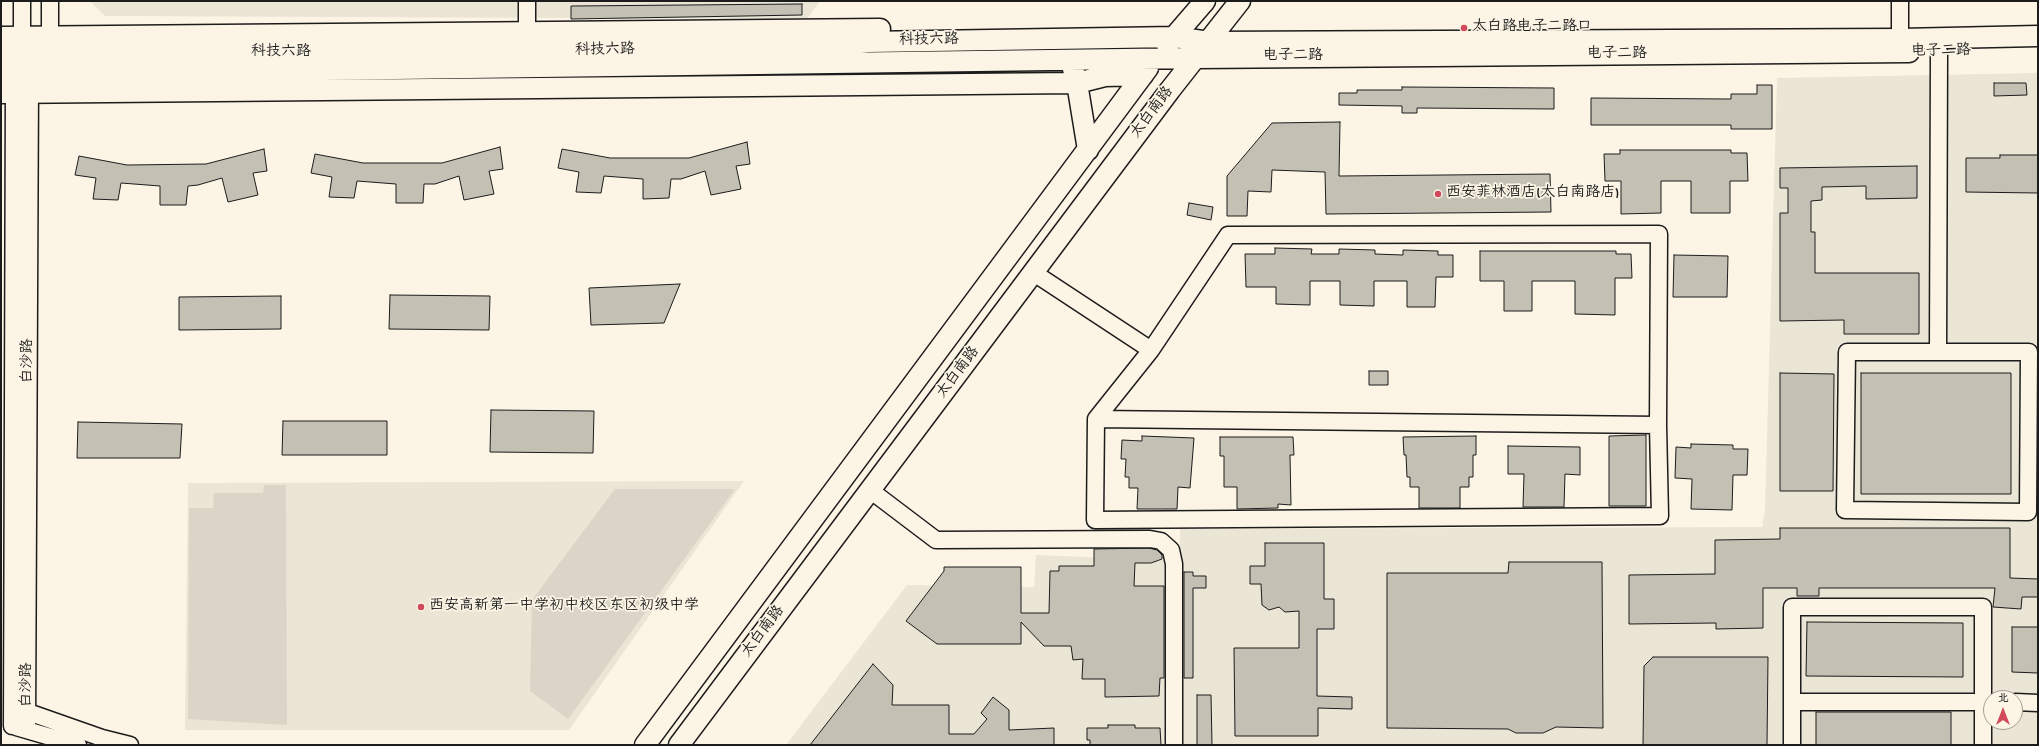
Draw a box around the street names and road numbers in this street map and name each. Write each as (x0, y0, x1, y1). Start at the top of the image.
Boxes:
street label: 科技六路 (899, 31, 959, 51)
street label: 科技六路 (575, 41, 635, 61)
street label: 电子二路 (1911, 42, 1971, 62)
street label: 科技六路 (251, 44, 311, 62)
street label: 电子二路 (1587, 46, 1647, 64)
street label: 电子二路 (1263, 48, 1323, 66)
street label: 太白南路 (1128, 84, 1178, 142)
street label: 白沙路 (20, 339, 38, 383)
street label: 太白南路 (934, 344, 984, 402)
street label: 太白南路 (739, 603, 789, 661)
street label: 白沙路 (19, 663, 37, 707)

